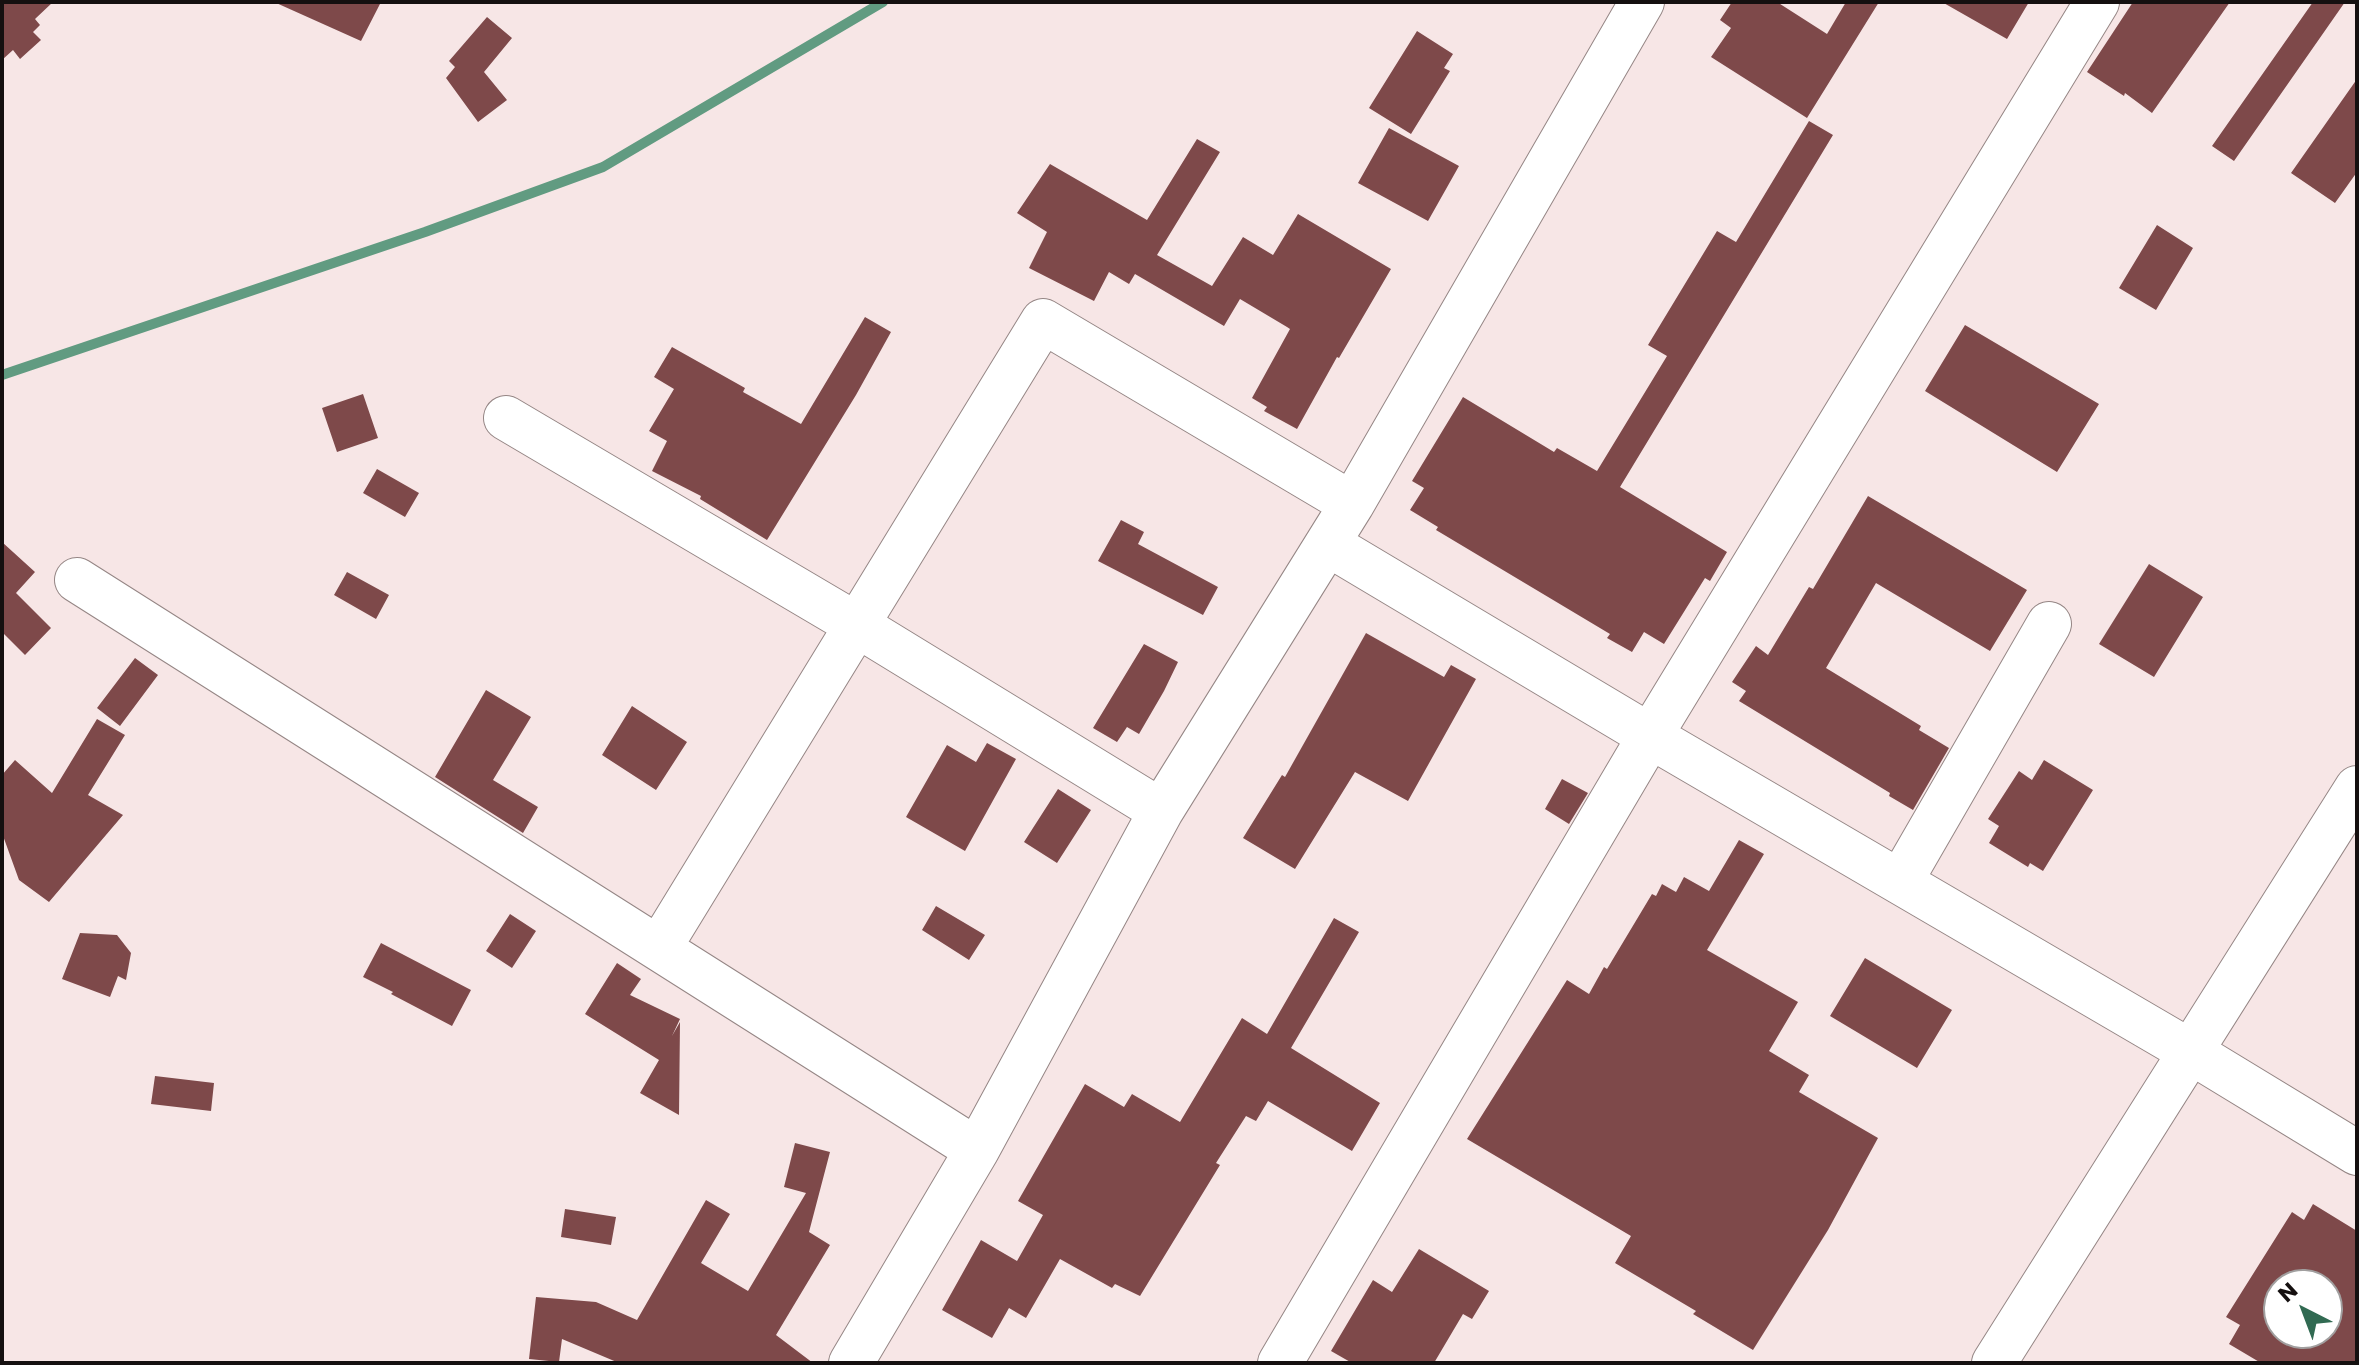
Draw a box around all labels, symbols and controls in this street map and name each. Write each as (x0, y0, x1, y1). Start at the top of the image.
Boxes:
north arrow (2263, 1269, 2343, 1349)
text: N (2271, 1275, 2304, 1309)

